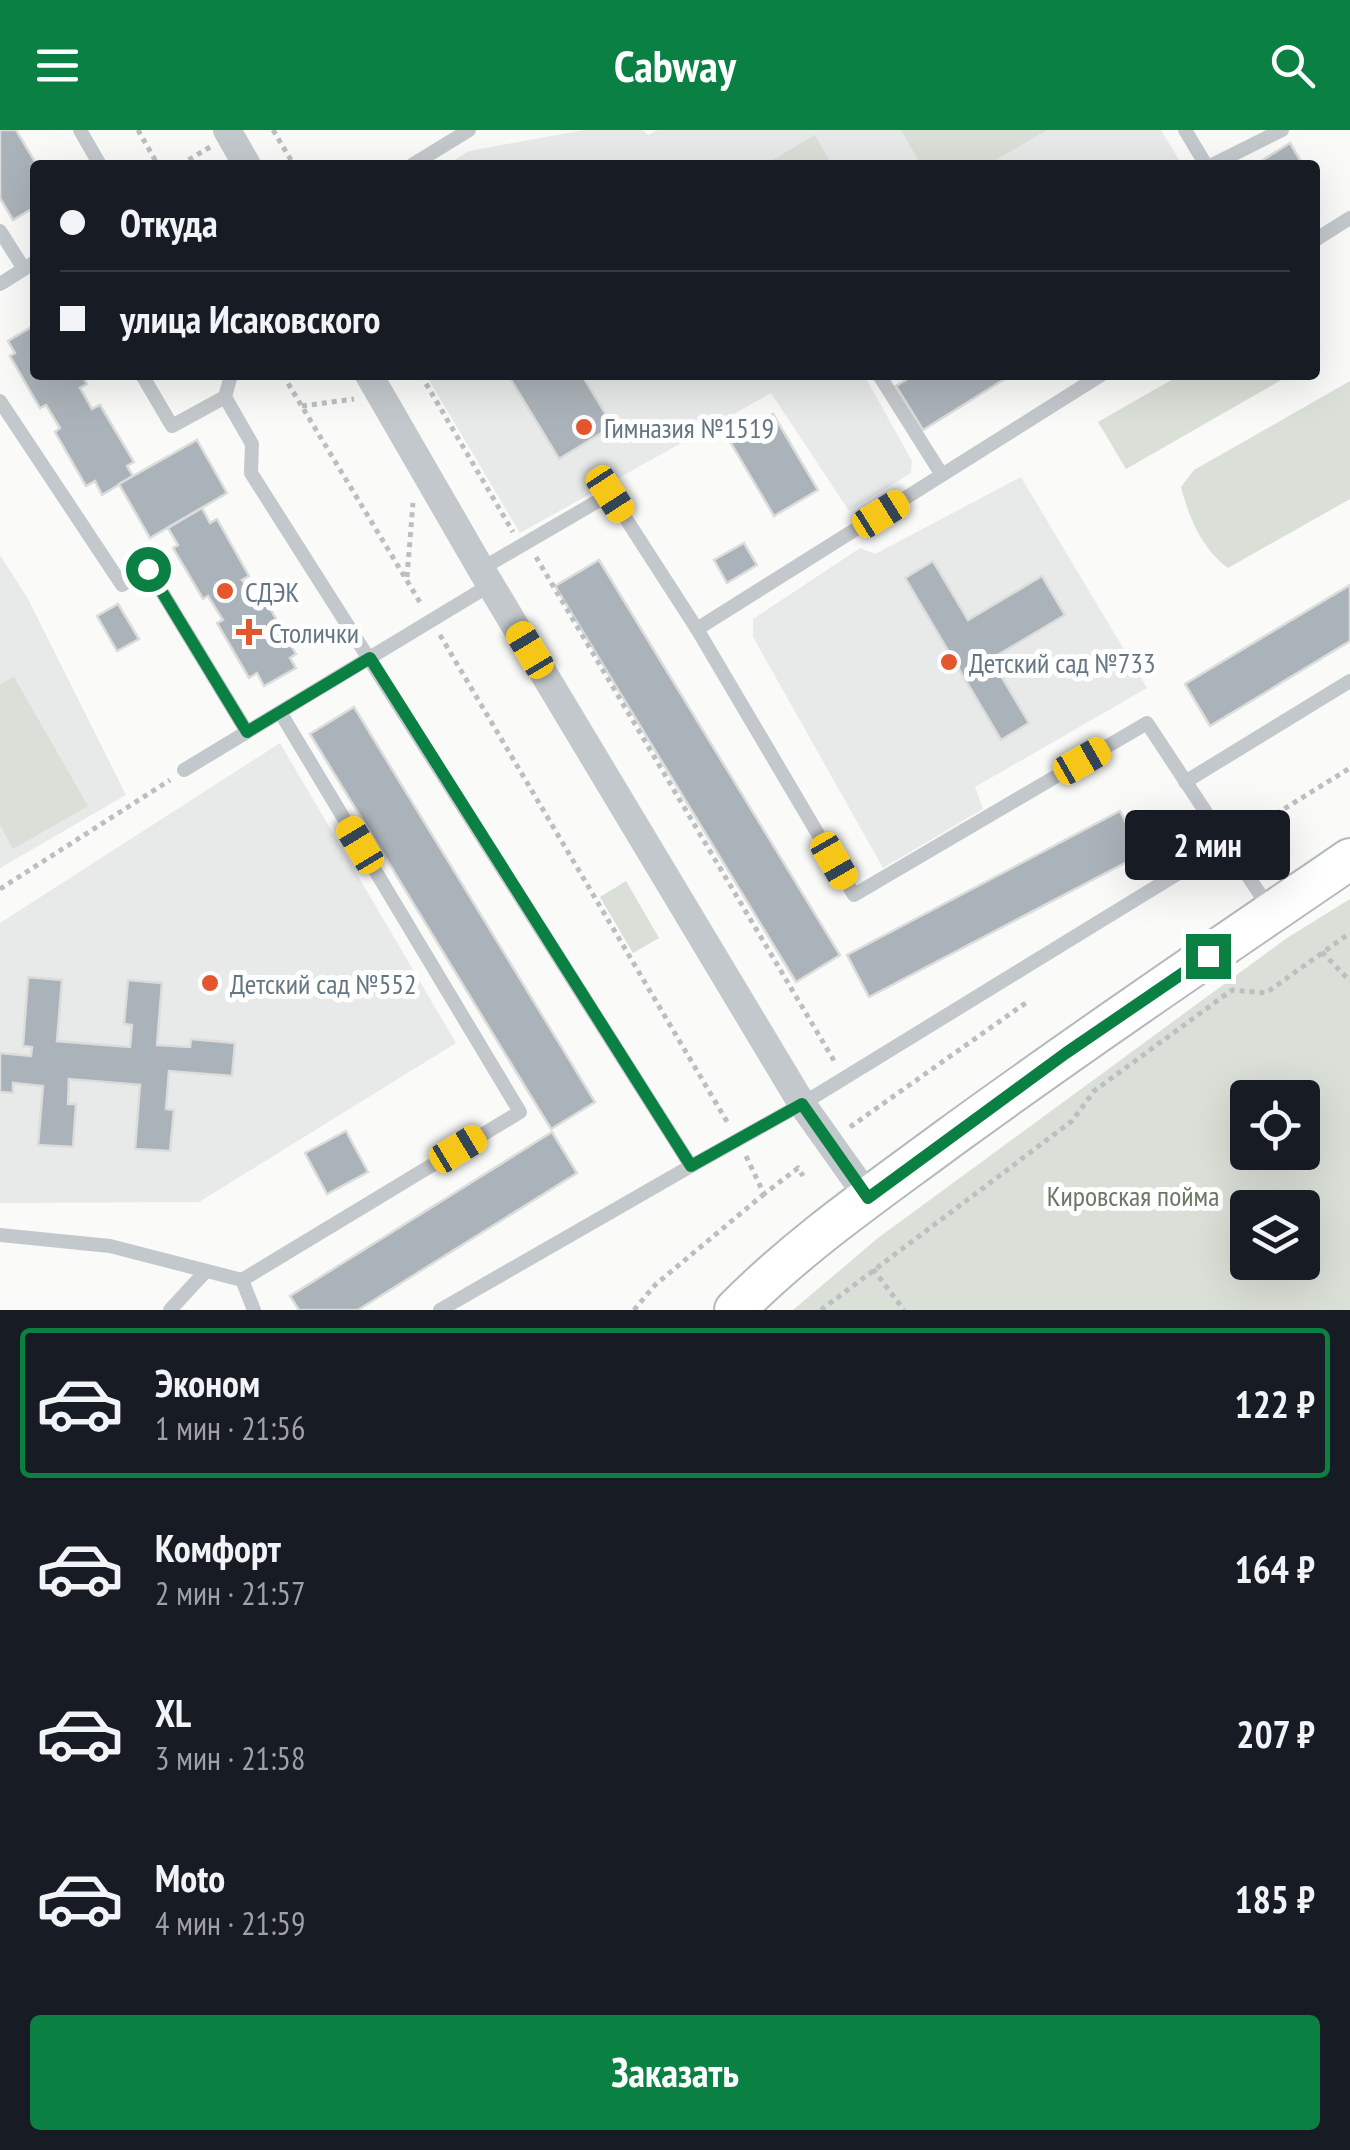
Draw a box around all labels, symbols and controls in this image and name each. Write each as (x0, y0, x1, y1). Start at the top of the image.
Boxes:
text: Cabway (614, 36, 736, 94)
icon: menu (30, 38, 85, 93)
icon: search (1265, 38, 1320, 93)
text: Откуда (120, 198, 218, 247)
text: улица Исаковского (120, 294, 381, 343)
place label: Гимназия №1519 (604, 409, 774, 446)
marker: Гимназия №1519 (573, 416, 595, 438)
car (581, 461, 639, 527)
car (848, 485, 914, 543)
route start (126, 547, 171, 592)
place label: СДЭК (245, 573, 300, 610)
marker: СДЭК (214, 580, 236, 602)
place label: Столички (269, 614, 359, 651)
car (502, 617, 558, 683)
marker: Столички (238, 621, 260, 643)
place label: Детский сад №733 (969, 644, 1156, 681)
marker: Детский сад №733 (938, 651, 960, 673)
car (1049, 733, 1115, 789)
callout: 2 мин (1126, 811, 1290, 881)
car (332, 812, 388, 878)
text: 2 мин (1173, 824, 1242, 866)
car (806, 828, 862, 894)
route end (1186, 934, 1231, 979)
place label: Детский сад №552 (230, 965, 417, 1002)
marker: Детский сад №552 (199, 972, 221, 994)
map controls (1230, 1080, 1320, 1280)
button: locate (1230, 1080, 1320, 1170)
car (425, 1121, 491, 1177)
park label: Кировская пойма (1047, 1177, 1219, 1214)
button: layers (1230, 1190, 1320, 1280)
icon: car (35, 1358, 125, 1448)
text: Эконом (155, 1358, 260, 1407)
text: 122 ₽ (1235, 1379, 1315, 1428)
text: 1 мин · 21:56 (155, 1407, 305, 1449)
icon: car (35, 1523, 125, 1613)
text: Комфорт (155, 1523, 281, 1572)
text: 164 ₽ (1235, 1544, 1315, 1593)
text: 2 мин · 21:57 (155, 1572, 305, 1614)
icon: car (35, 1688, 125, 1778)
text: XL (155, 1688, 191, 1737)
text: 207 ₽ (1236, 1709, 1315, 1758)
text: 3 мин · 21:58 (155, 1737, 305, 1779)
icon: car (35, 1853, 125, 1943)
text: Moto (155, 1853, 225, 1902)
text: 185 ₽ (1235, 1874, 1315, 1923)
text: 4 мин · 21:59 (155, 1902, 305, 1944)
button: Заказать (30, 2015, 1320, 2130)

